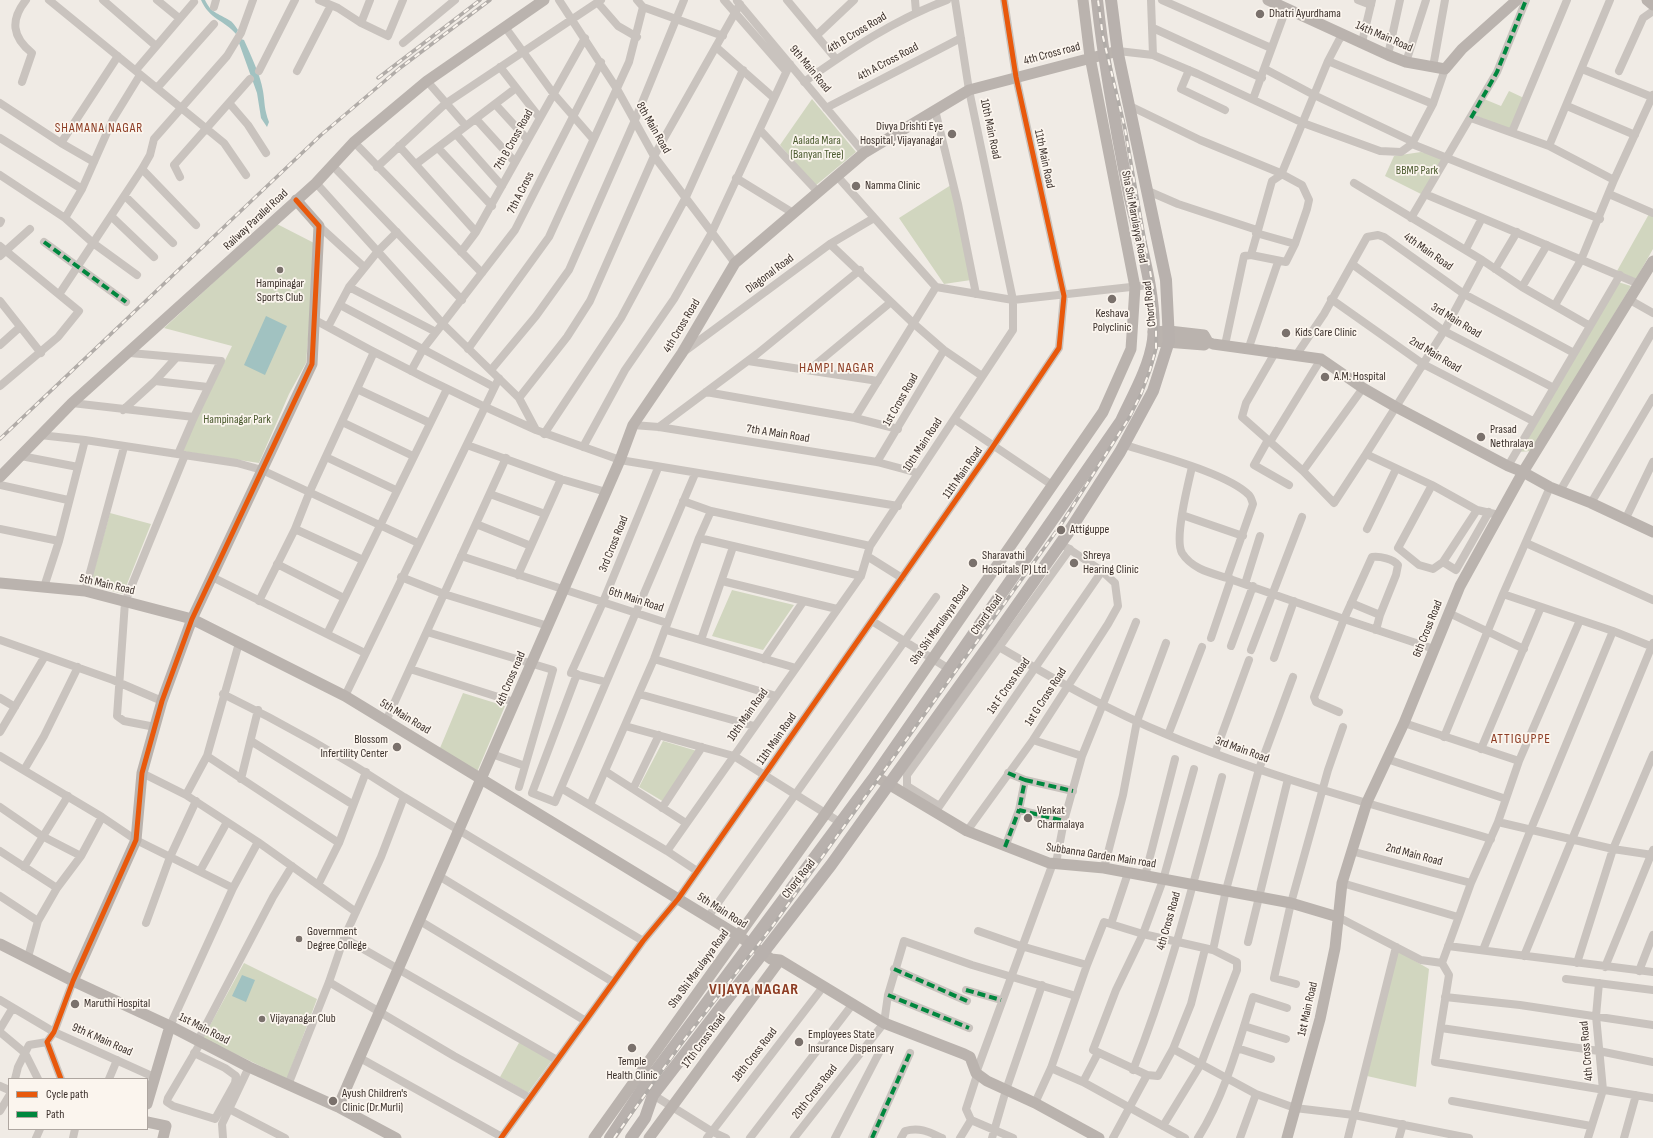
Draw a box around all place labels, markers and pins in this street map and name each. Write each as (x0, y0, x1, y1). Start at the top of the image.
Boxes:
place label: Dhatri Ayurdhama (1269, 7, 1341, 21)
marker: Dhatri Ayurdhama (1254, 8, 1266, 20)
place label: Divya Drishti Eye Hospital, Vijayanagar (860, 120, 943, 148)
marker: Divya Drishti Eye Hospital, Vijayanagar (946, 128, 958, 140)
place label: Namma Clinic (865, 179, 920, 193)
marker: Namma Clinic (850, 180, 862, 192)
marker: Hampinagar Sports Club (275, 265, 285, 275)
place label: Hampinagar Sports Club (256, 277, 304, 305)
marker: Keshava Polyclinic (1106, 293, 1118, 305)
place label: Keshava Polyclinic (1093, 307, 1131, 335)
place label: Kids Care Clinic (1295, 326, 1357, 340)
marker: Kids Care Clinic (1280, 327, 1292, 339)
place label: A.M. Hospital (1334, 370, 1386, 384)
marker: A.M. Hospital (1319, 371, 1331, 383)
place label: Prasad Nethralaya (1490, 423, 1533, 451)
marker: Prasad Nethralaya (1475, 431, 1487, 443)
place label: Attiguppe (1070, 523, 1109, 537)
marker: Attiguppe (1055, 524, 1067, 536)
place label: Sharavathi Hospitals (P) Ltd. (982, 549, 1049, 577)
place label: Shreya Hearing Clinic (1083, 549, 1139, 577)
marker: Sharavathi Hospitals (P) Ltd. (967, 557, 979, 569)
marker: Shreya Hearing Clinic (1068, 557, 1080, 569)
place label: Blossom Infertility Center (320, 733, 388, 761)
marker: Blossom Infertility Center (391, 741, 403, 753)
place label: Venkat Charmalaya (1037, 804, 1084, 832)
marker: Venkat Charmalaya (1022, 812, 1034, 824)
place label: Government Degree College (307, 925, 367, 953)
marker: Government Degree College (294, 934, 304, 944)
place label: Maruthi Hospital (84, 997, 150, 1011)
marker: Maruthi Hospital (69, 998, 81, 1010)
place label: Vijayanagar Club (270, 1012, 336, 1026)
marker: Vijayanagar Club (257, 1014, 267, 1024)
place label: Employees State Insurance Dispensary (808, 1028, 894, 1056)
marker: Employees State Insurance Dispensary (793, 1036, 805, 1048)
marker: Temple Health Clinic (626, 1042, 638, 1054)
place label: Temple Health Clinic (606, 1055, 658, 1083)
place label: Ayush Children's Clinic (Dr.Murli) (342, 1087, 407, 1115)
marker: Ayush Children's Clinic (Dr.Murli) (327, 1095, 339, 1107)

